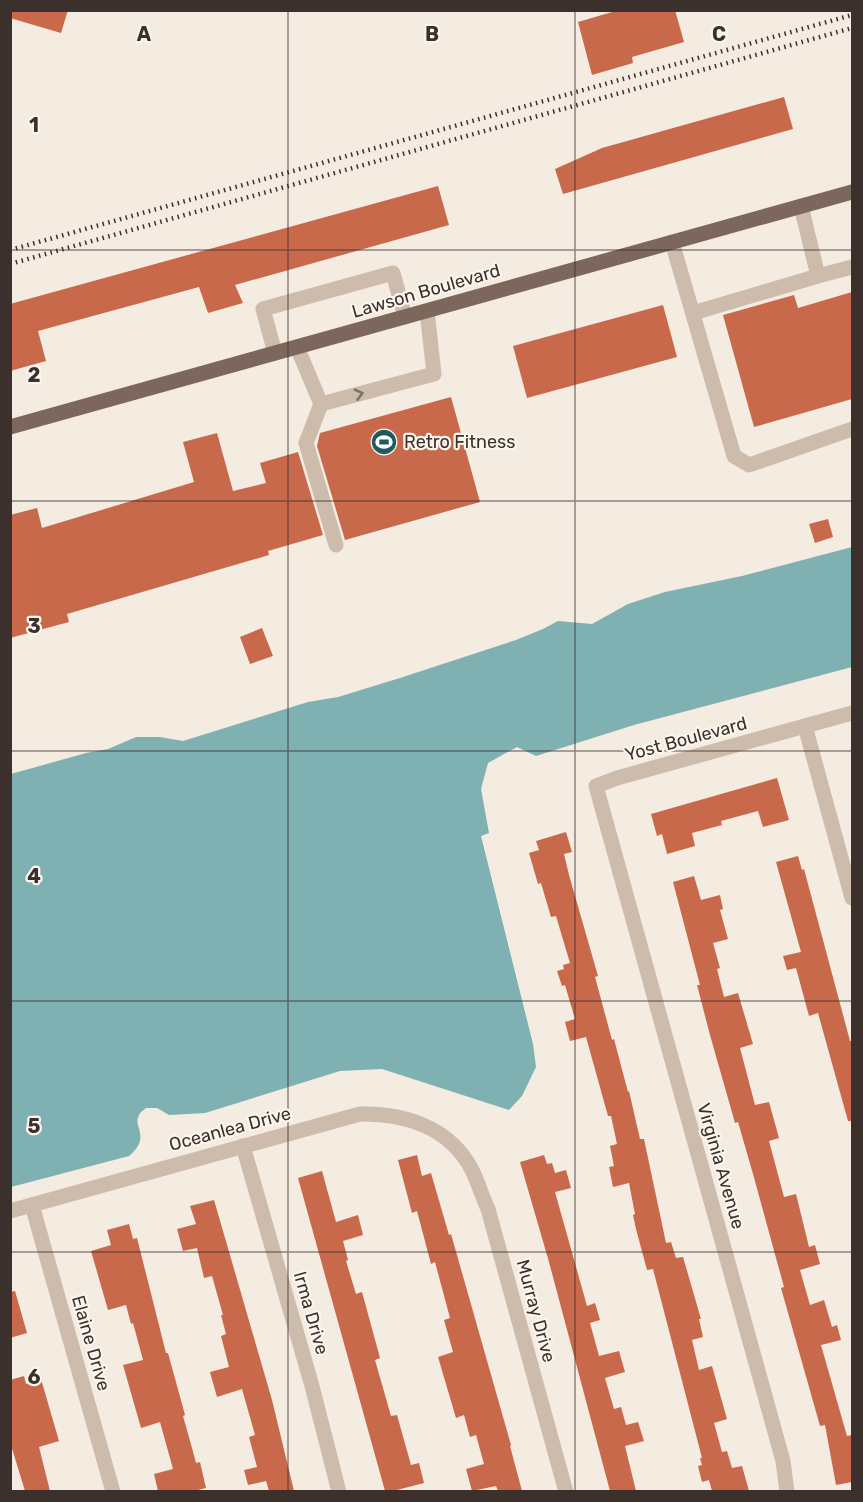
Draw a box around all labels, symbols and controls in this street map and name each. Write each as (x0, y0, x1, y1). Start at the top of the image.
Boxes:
text: A (137, 22, 152, 46)
text: B (425, 22, 439, 46)
text: C (712, 22, 726, 46)
text: 1 (29, 113, 39, 137)
street label: Lawson Boulevard (349, 259, 503, 323)
text: 2 (28, 363, 41, 387)
one-way arrow (354, 388, 364, 401)
sports icon: Retro Fitness (369, 427, 399, 457)
place label: Retro Fitness (404, 431, 515, 453)
text: 3 (27, 614, 41, 638)
street label: Yost Boulevard (623, 712, 749, 766)
text: 4 (27, 864, 41, 888)
street label: Virginia Avenue (693, 1100, 749, 1232)
street label: Oceanlea Drive (167, 1102, 293, 1156)
text: 5 (28, 1114, 41, 1138)
street label: Murray Drive (512, 1257, 560, 1365)
street label: Irma Drive (289, 1269, 333, 1357)
street label: Elaine Drive (67, 1293, 115, 1393)
text: 6 (27, 1365, 41, 1389)

